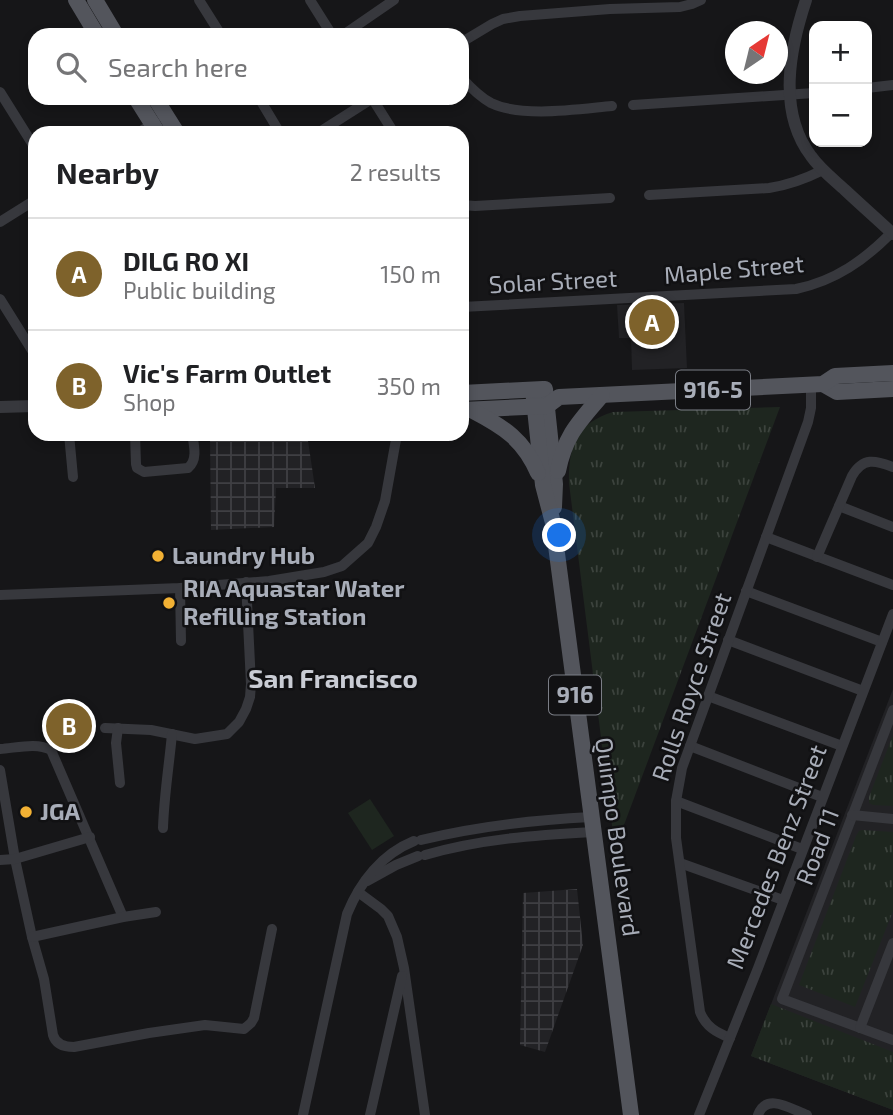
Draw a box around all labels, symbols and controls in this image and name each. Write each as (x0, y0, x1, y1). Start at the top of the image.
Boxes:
north arrow (725, 21, 788, 84)
map controls (809, 21, 872, 147)
button: + (809, 21, 872, 84)
search box (28, 28, 469, 105)
icon: search (52, 48, 90, 86)
text: Search here (108, 51, 248, 82)
button: − (809, 84, 872, 147)
text: Nearby (56, 154, 159, 190)
text: 2 results (350, 158, 441, 186)
text: DILG RO XI (123, 245, 249, 276)
street label: Maple Street (663, 248, 805, 289)
text: A (71, 260, 87, 288)
text: 150 m (380, 260, 441, 288)
street label: Solar Street (488, 263, 618, 298)
text: Public building (123, 276, 276, 304)
pin: A (629, 296, 675, 348)
text: Vic's Farm Outlet (123, 357, 331, 388)
road number: 916-5 (676, 370, 750, 410)
text: B (72, 372, 86, 400)
text: 350 m (377, 372, 441, 400)
text: Shop (123, 388, 176, 416)
your location (542, 518, 576, 552)
place label: Laundry Hub (172, 540, 315, 569)
marker: Laundry Hub (150, 548, 166, 564)
place label: RIA Aquastar Water Refilling Station (183, 573, 405, 630)
street label: Rolls Royce Street (645, 588, 736, 785)
marker: RIA Aquastar Water Refilling Station (161, 595, 177, 611)
district label: San Francisco (248, 662, 418, 693)
road number: 916 (549, 676, 601, 715)
pin: B (46, 700, 92, 752)
street label: Quimpo Boulevard (590, 735, 647, 938)
street label: Mercedes Benz Street (719, 740, 832, 973)
place label: JGA (40, 796, 80, 825)
marker: JGA (18, 804, 34, 820)
street label: Road 11 (789, 804, 844, 889)

